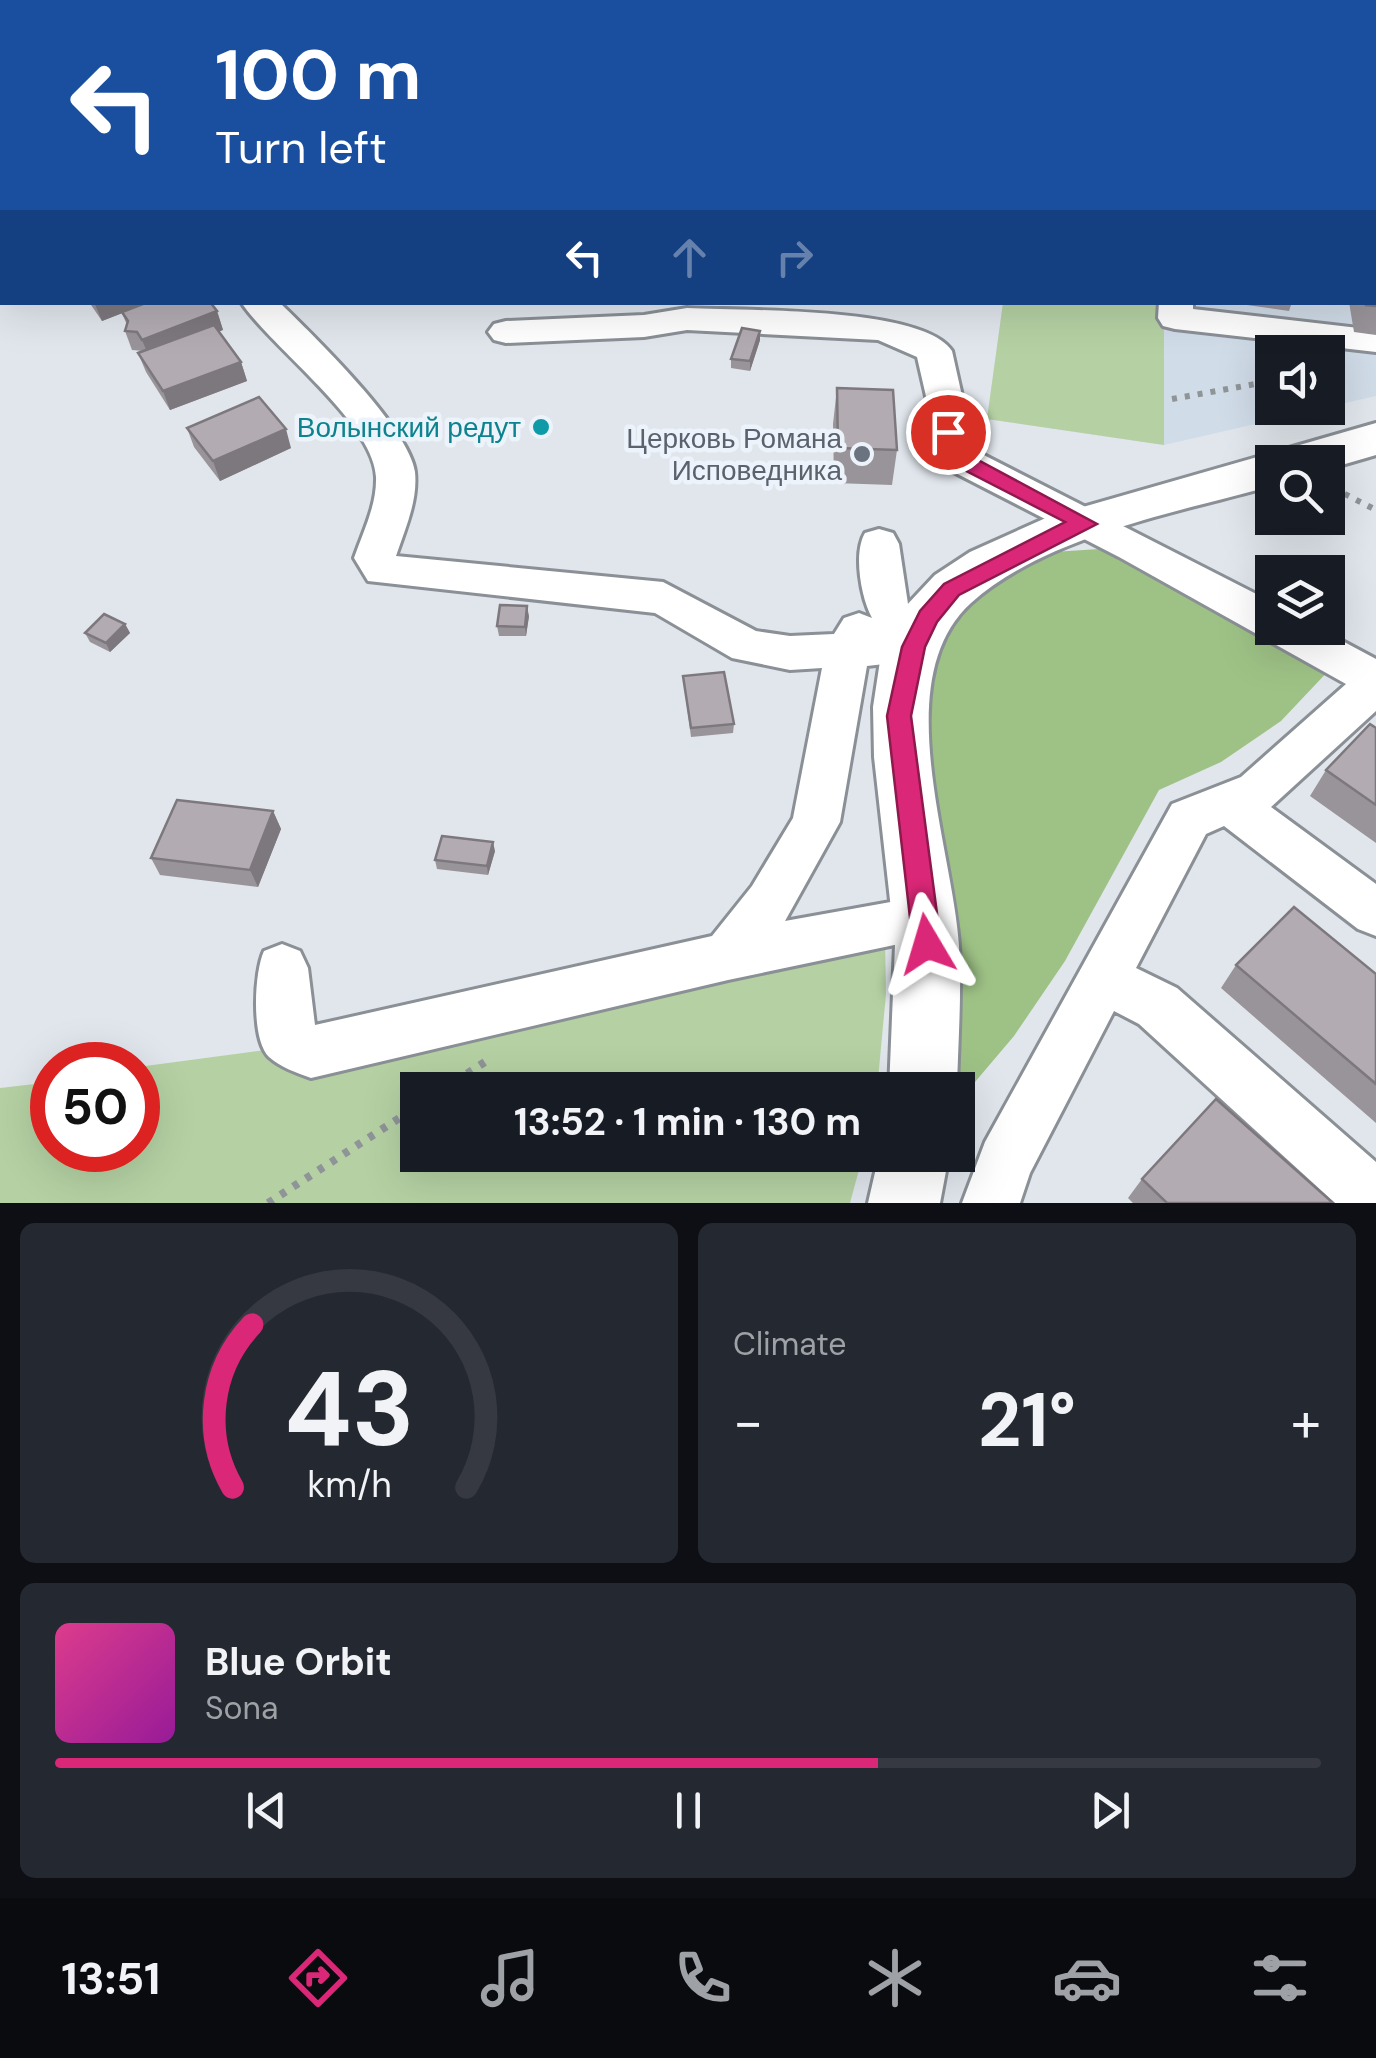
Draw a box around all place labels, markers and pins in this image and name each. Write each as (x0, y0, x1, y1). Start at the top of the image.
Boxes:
pin (906, 390, 991, 475)
place label: Волынский редут (297, 409, 521, 446)
marker: Волынский редут (530, 416, 552, 438)
place label: Церковь Романа Исповедника (626, 420, 842, 489)
marker: Церковь Романа Исповедника (851, 443, 873, 465)

